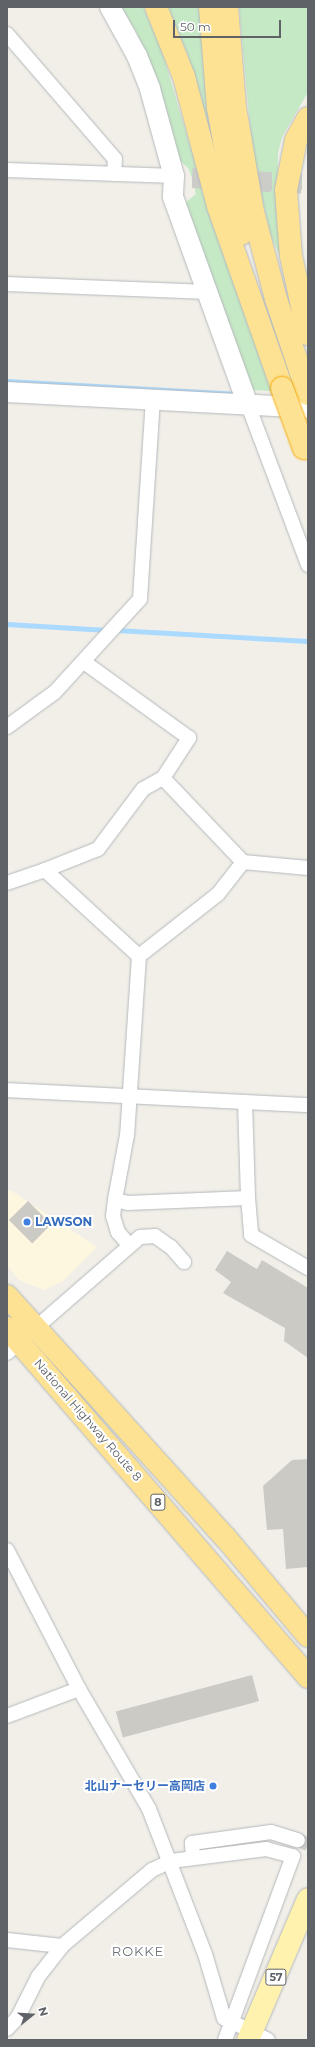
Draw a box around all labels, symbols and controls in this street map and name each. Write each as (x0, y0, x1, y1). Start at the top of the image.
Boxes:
scale bar (175, 12, 283, 38)
text: 50 m (180, 19, 211, 34)
place label: LAWSON (35, 1215, 92, 1229)
marker: LAWSON (22, 1217, 32, 1227)
street label: National Highway Route 8 (31, 1356, 145, 1484)
road number: 8 (150, 1493, 166, 1511)
place label: 北山ナーセリー高岡店 (85, 1779, 205, 1793)
marker: 北山ナーセリー高岡店 (208, 1781, 218, 1791)
district label: ROKKE (112, 1943, 164, 1959)
road number: 57 (265, 1968, 287, 1986)
north arrow (12, 1995, 52, 2035)
text: N (35, 2005, 51, 2018)

